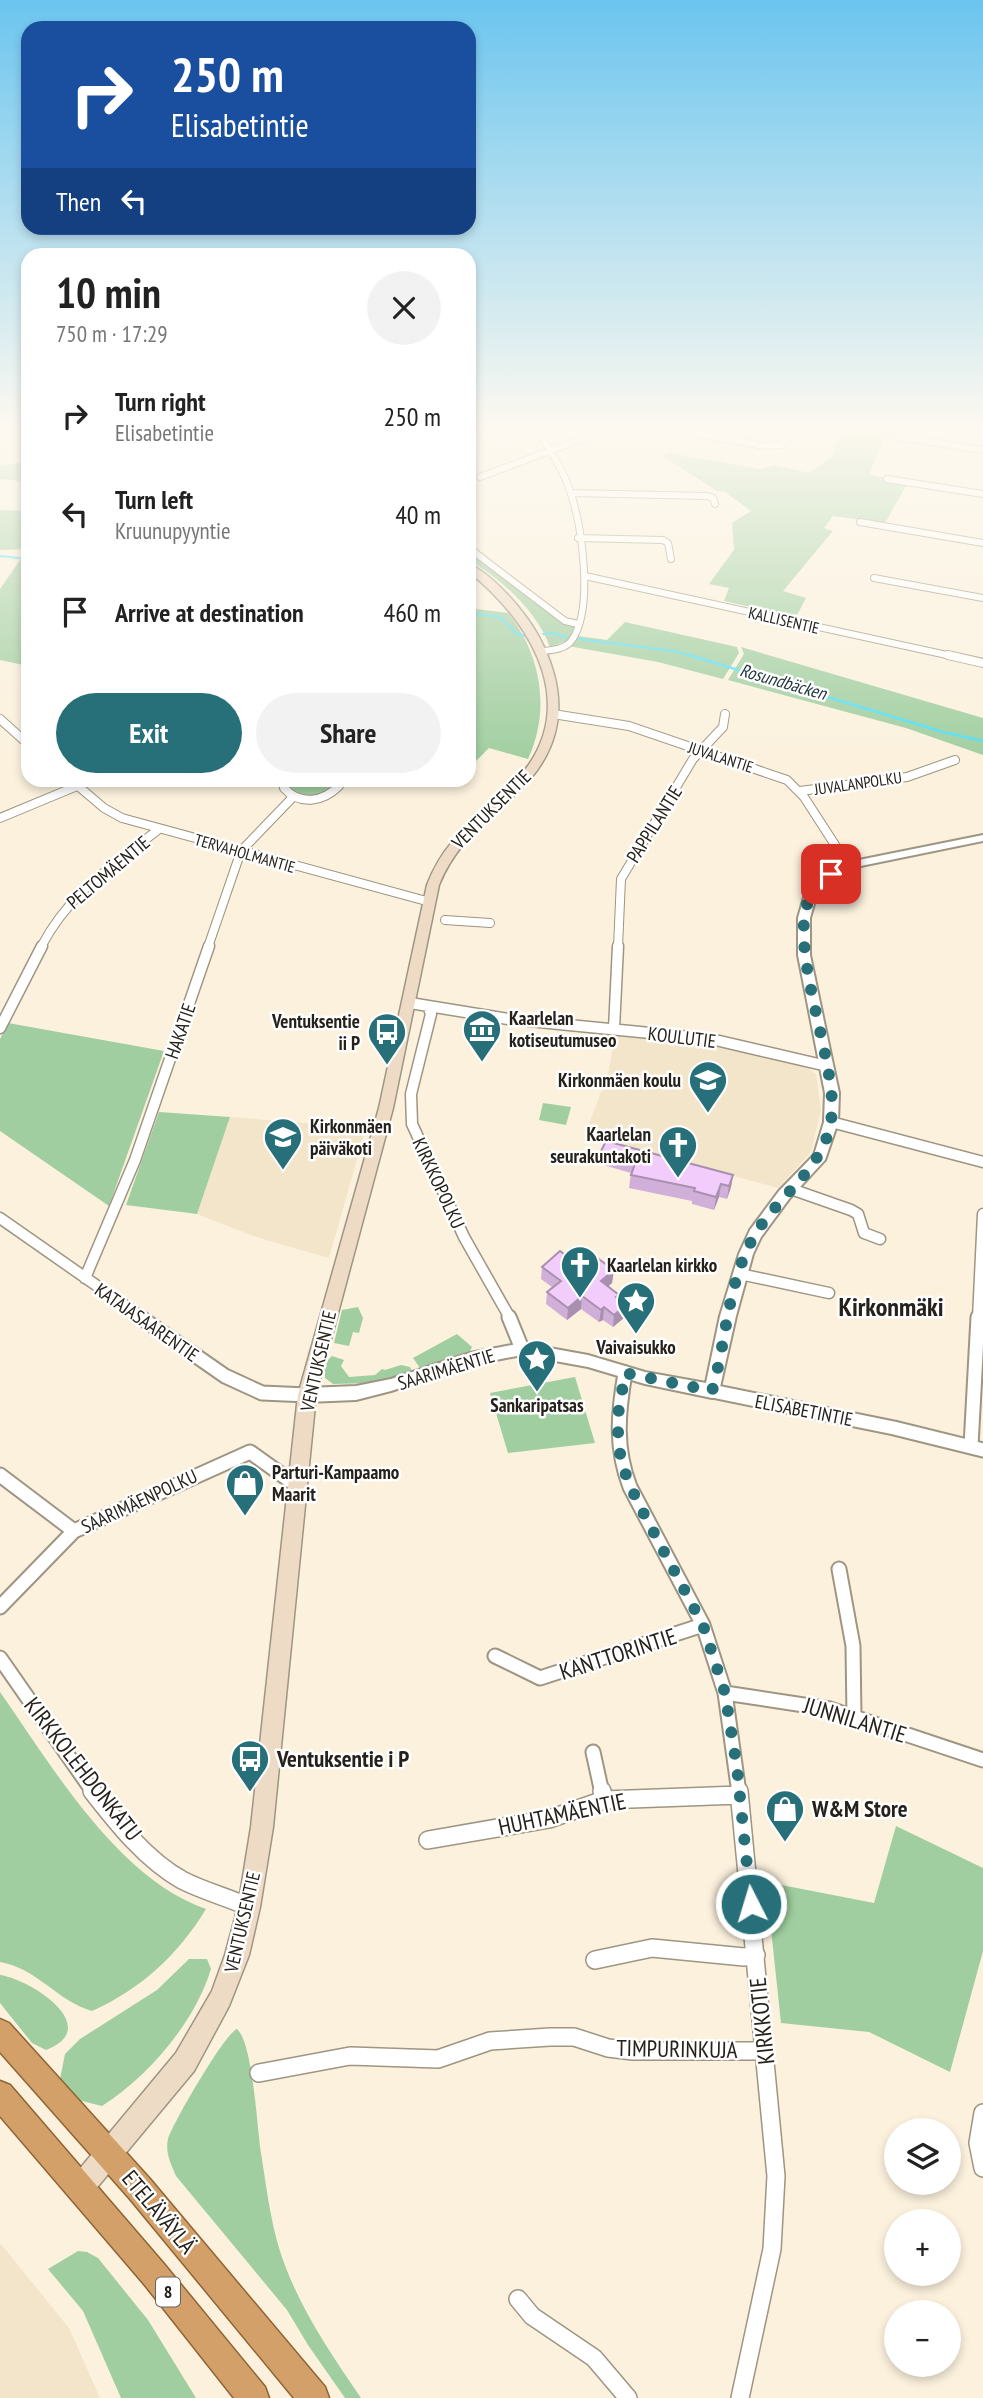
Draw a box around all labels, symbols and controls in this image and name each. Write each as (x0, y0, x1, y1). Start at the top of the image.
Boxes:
text: 250 m (171, 42, 284, 106)
icon: right (56, 49, 147, 140)
text: Elisabetintie (171, 104, 309, 146)
icon: left (115, 182, 153, 220)
text: Then (56, 185, 101, 218)
text: 10 min (56, 265, 161, 320)
button: close (367, 271, 441, 345)
text: 750 m · 17:29 (56, 319, 168, 348)
text: Turn right (115, 385, 206, 418)
icon: right (56, 397, 94, 435)
text: 250 m (383, 400, 441, 433)
text: Elisabetintie (115, 418, 214, 447)
text: Turn left (115, 483, 193, 516)
icon: left (56, 495, 94, 533)
text: 40 m (395, 498, 441, 531)
text: Kruunupyyntie (115, 516, 230, 545)
icon: arrive (56, 593, 94, 631)
text: Arrive at destination (115, 596, 304, 629)
text: 460 m (383, 596, 441, 629)
street label: KALLISENTIE (747, 602, 822, 638)
water label: Rosundbäcken (737, 658, 830, 705)
button: Exit (56, 693, 242, 773)
button: Share (256, 693, 441, 773)
street label: JUVALANTIE (685, 737, 756, 777)
street label: VENTUKSENTIE (446, 764, 536, 854)
street label: JUVALANPOLKU (812, 767, 903, 799)
street label: PAPPILANTIE (621, 781, 687, 867)
street label: TERVAHOLMANTIE (192, 829, 298, 877)
street label: PELTOMÄENTIE (61, 830, 155, 914)
pin (801, 844, 861, 904)
icon: arrive (812, 855, 850, 893)
street label: HAKATIE (159, 1000, 201, 1062)
place label: Kaarlelan kotiseutumuseo (509, 1006, 616, 1052)
museum icon: Kaarlelan kotiseutumuseo (461, 1008, 503, 1063)
place label: Ventuksentie ii P (271, 1009, 360, 1055)
bus stop icon: Ventuksentie ii P (366, 1011, 408, 1066)
street label: KOULUTIE (647, 1021, 717, 1053)
school or university icon: Kirkonmäen koulu (687, 1059, 729, 1114)
place label: Kirkonmäen koulu (558, 1068, 681, 1092)
place label: Kirkonmäen päiväkoti (310, 1114, 391, 1160)
school or university icon: Kirkonmäen päiväkoti (262, 1116, 304, 1171)
place label: Kaarlelan seurakuntakoti (550, 1122, 651, 1168)
church icon: Kaarlelan seurakuntakoti (657, 1124, 699, 1179)
street label: KIRKKOPOLKU (407, 1134, 471, 1232)
church icon: Kaarlelan kirkko (559, 1244, 601, 1299)
place label: Kaarlelan kirkko (607, 1253, 717, 1277)
street label: KATAJASAARENTIE (90, 1277, 204, 1367)
place icon: Vaivaisukko (615, 1280, 657, 1335)
district label: Kirkonmäki (838, 1290, 944, 1323)
street label: VENTUKSENTIE (295, 1308, 341, 1415)
place label: Vaivaisukko (595, 1335, 676, 1359)
place icon: Sankaripatsas (516, 1338, 558, 1393)
street label: SAARIMÄENTIE (395, 1343, 497, 1395)
street label: ELISABETINTIE (753, 1389, 855, 1431)
place label: Sankaripatsas (490, 1393, 584, 1417)
place label: Parturi-Kampaamo Maarit (272, 1460, 399, 1506)
shop icon: Parturi-Kampaamo Maarit (224, 1462, 266, 1517)
street label: SAARIMÄENPOLKU (77, 1464, 201, 1538)
street label: KANTTORINTIE (556, 1621, 680, 1686)
street label: JUNNILANTIE (799, 1690, 910, 1749)
street label: KIRKKOLEHDONKATU (18, 1691, 148, 1846)
bus stop icon: Ventuksentie i P (229, 1738, 271, 1793)
place label: Ventuksentie i P (276, 1744, 409, 1773)
street label: HUHTAMÄENTIE (495, 1786, 628, 1841)
shop icon: W&M Store (764, 1788, 806, 1843)
place label: W&M Store (811, 1794, 908, 1823)
position arrow (714, 1867, 788, 1941)
street label: VENTUKSENTIE (219, 1869, 265, 1976)
street label: KIRKKOTIE (743, 1976, 780, 2066)
street label: TIMPURINKUJA (616, 2033, 738, 2064)
map controls (884, 2118, 961, 2377)
button: layers (884, 2118, 961, 2195)
street label: ETELÄVÄYLÄ (116, 2164, 203, 2259)
button: + (884, 2209, 961, 2286)
road number: 8 (156, 2278, 180, 2306)
button: − (884, 2300, 961, 2377)

